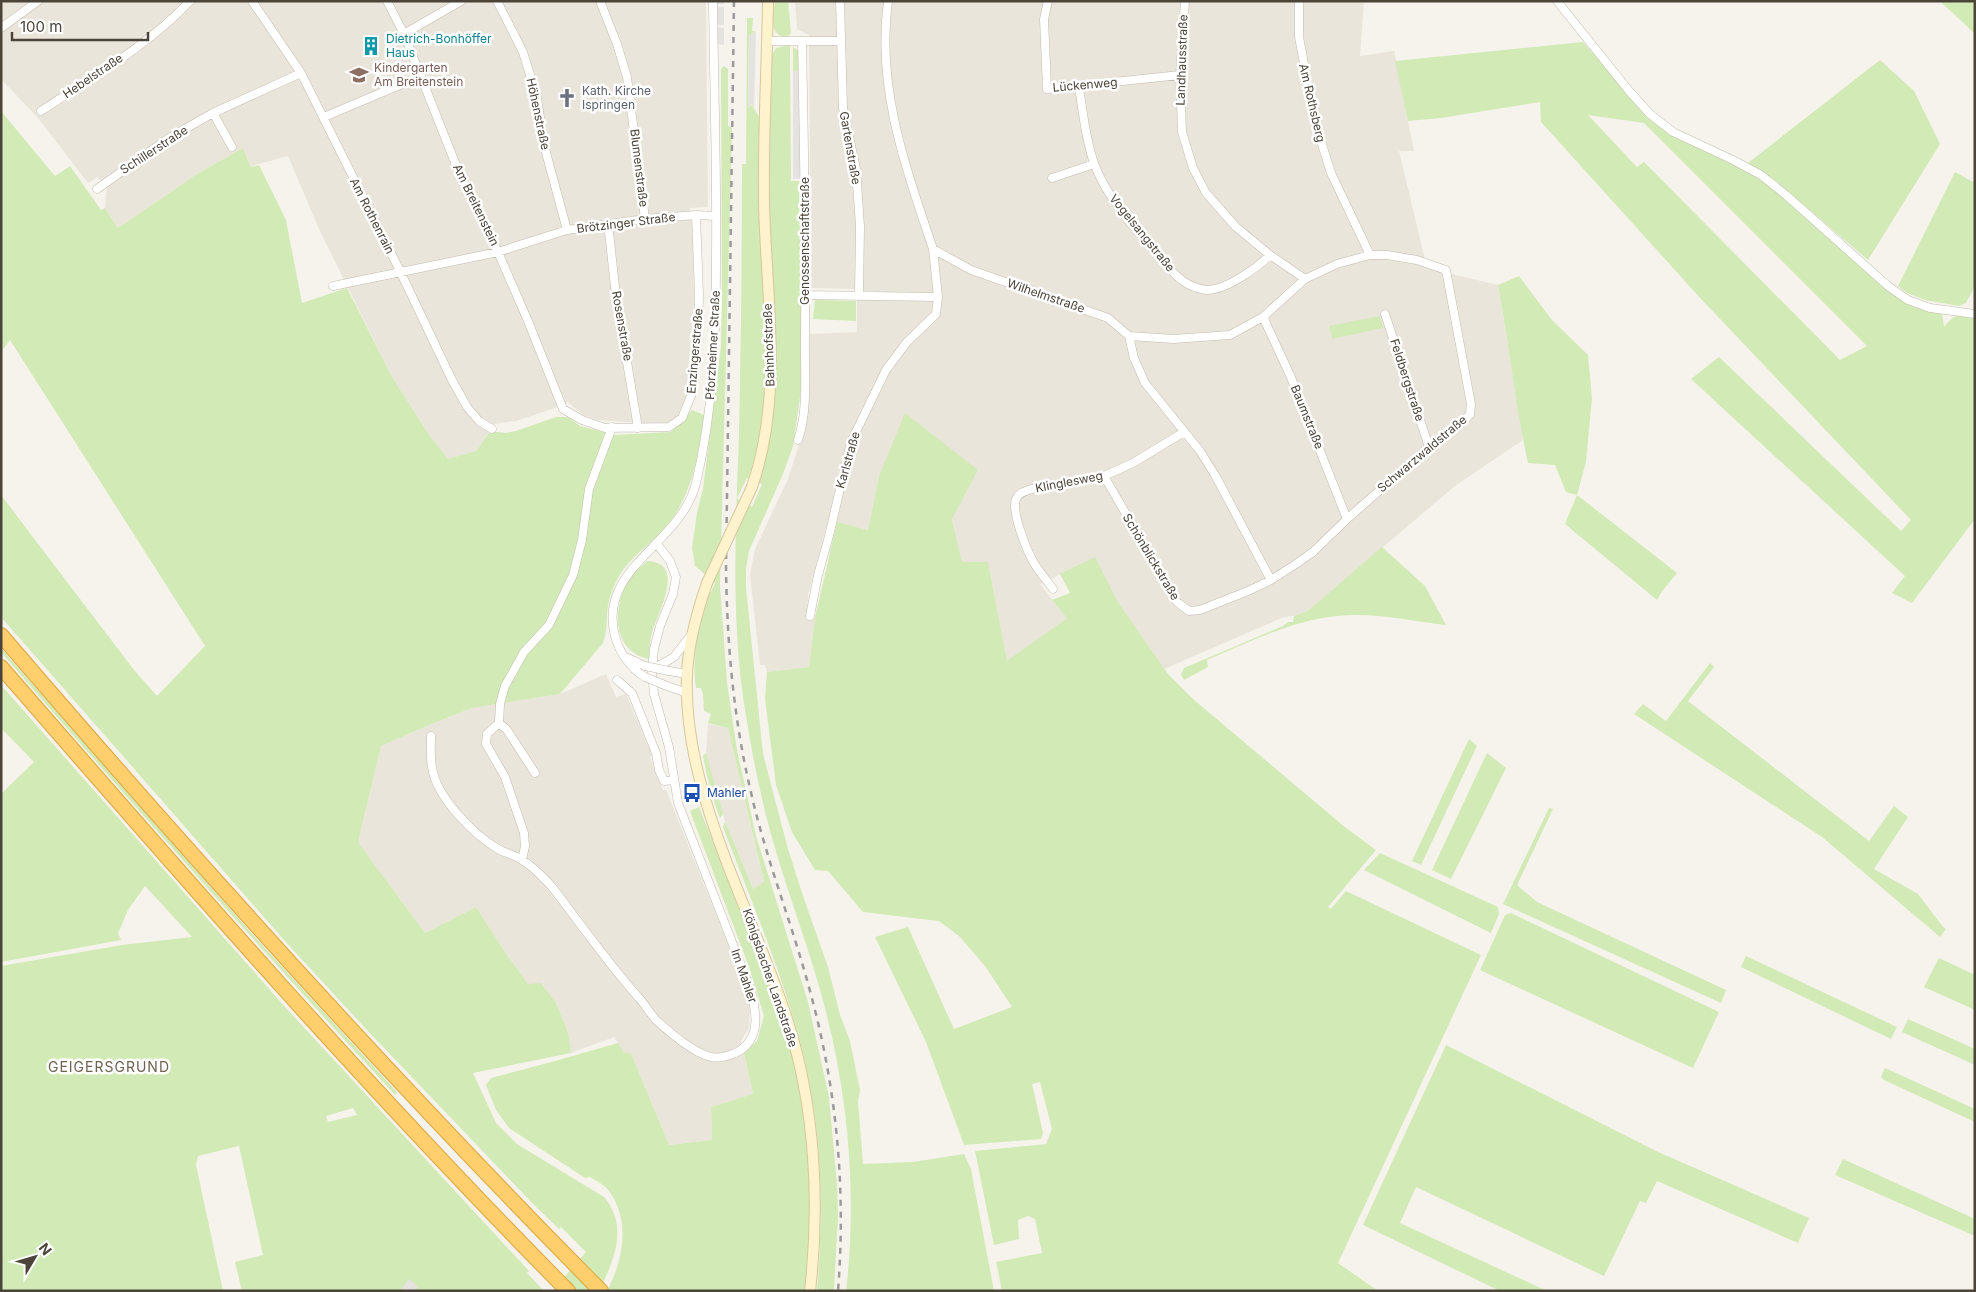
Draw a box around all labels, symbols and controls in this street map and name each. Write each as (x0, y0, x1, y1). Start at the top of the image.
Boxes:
scale bar (12, 10, 149, 42)
street label: Landhausstraße (1172, 14, 1191, 106)
text: 100 m (20, 17, 62, 36)
place label: Dietrich-Bonhöffer Haus (386, 31, 492, 60)
building icon: Dietrich-Bonhöffer Haus (360, 35, 382, 57)
street label: Hebelstraße (60, 50, 126, 101)
place label: Kindergarten Am Breitenstein (374, 60, 463, 89)
street label: Am Rothsberg (1296, 62, 1329, 144)
school or university icon: Kindergarten Am Breitenstein (348, 64, 370, 86)
street label: Lückenweg (1052, 74, 1118, 95)
street label: Höhenstraße (524, 77, 553, 151)
place label: Kath. Kirche Ispringen (582, 83, 651, 112)
church icon: Kath. Kirche Ispringen (556, 87, 578, 109)
street label: Gartenstraße (837, 110, 864, 186)
street label: Schillerstraße (117, 122, 190, 177)
street label: Blumenstraße (627, 128, 652, 208)
street label: Am Breitenstein (450, 161, 503, 248)
street label: Am Rothenrain (347, 175, 398, 256)
street label: Genossenschaftstraße (797, 177, 812, 305)
street label: Vogelsangstraße (1106, 191, 1178, 275)
street label: Brötzinger Straße (576, 209, 676, 236)
street label: Wilhelmstraße (1005, 275, 1087, 316)
street label: Rosenstraße (609, 290, 636, 362)
street label: Pforzheimer Straße (702, 290, 723, 400)
street label: Bahnhofstraße (760, 303, 777, 387)
street label: Enzingerstraße (683, 308, 706, 394)
street label: Feldbergstraße (1387, 337, 1428, 423)
street label: Baumstraße (1288, 382, 1327, 451)
street label: Schwarzwaldstraße (1374, 412, 1469, 495)
street label: Karlstraße (832, 430, 863, 490)
street label: Klinglesweg (1034, 468, 1104, 495)
street label: Schönblickstraße (1120, 511, 1183, 603)
bus stop icon: Mahler (681, 782, 703, 804)
place label: Mahler (707, 785, 747, 800)
street label: Königsbacher Landstraße (740, 907, 801, 1049)
street label: Im Mahler (728, 947, 761, 1005)
district label: GEIGERSGRUND (48, 1058, 170, 1075)
north arrow (10, 1232, 60, 1282)
text: N (36, 1239, 56, 1258)

